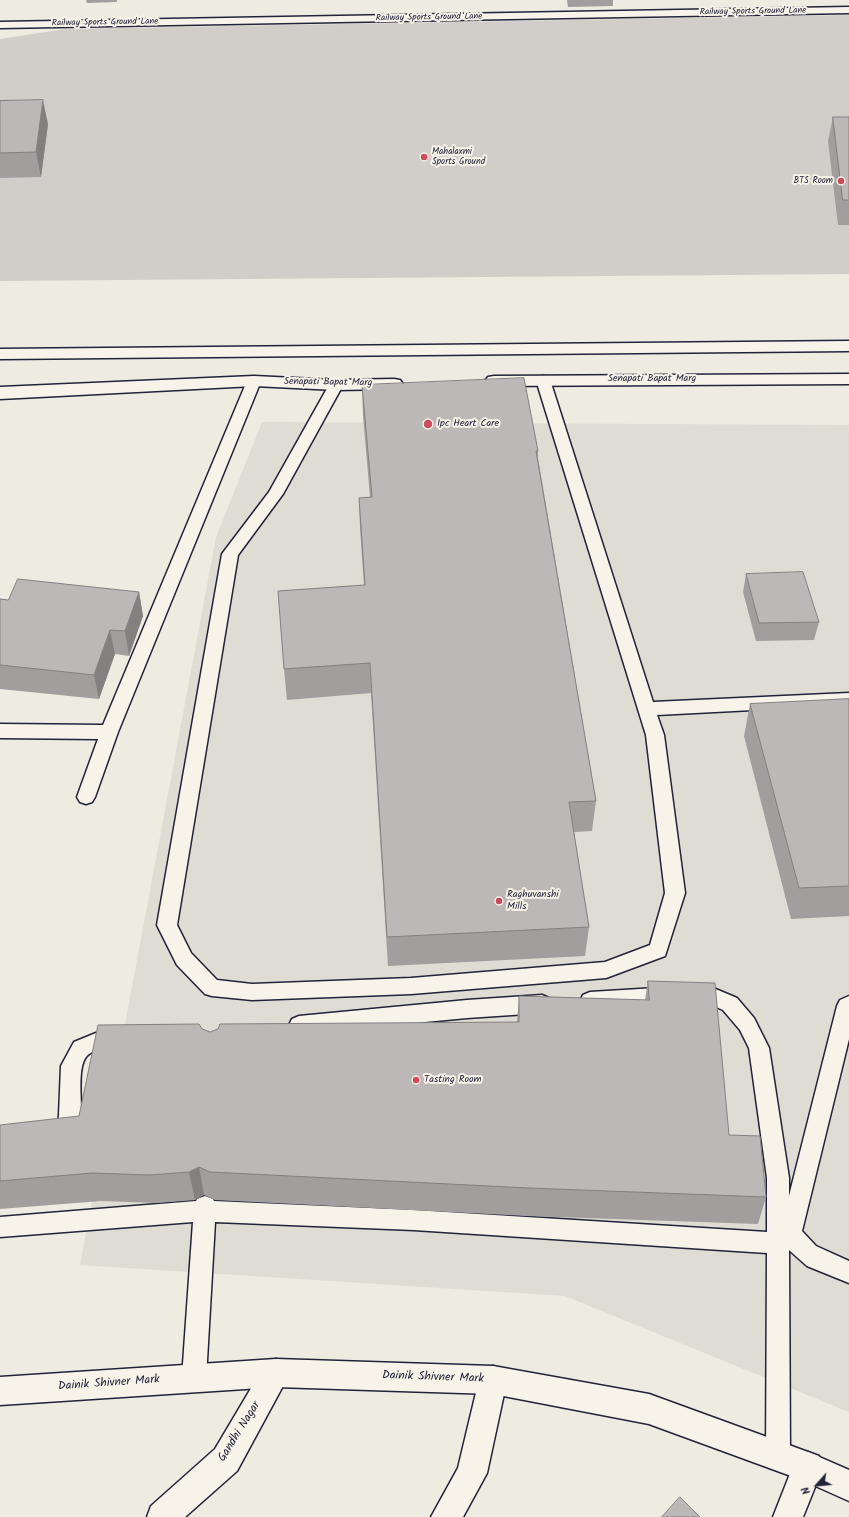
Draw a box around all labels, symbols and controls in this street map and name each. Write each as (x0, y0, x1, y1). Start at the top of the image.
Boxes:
street label: Railway Sports Ground Lane (700, 6, 806, 18)
street label: Railway Sports Ground Lane (376, 12, 482, 24)
street label: Railway Sports Ground Lane (52, 17, 158, 29)
place label: Mahalaxmi Sports Ground (432, 147, 485, 168)
marker: Mahalaxmi Sports Ground (419, 152, 429, 162)
place label: BTS Room (793, 176, 833, 186)
marker: BTS Room (836, 176, 846, 186)
street label: Senapati Bapat Marg (608, 373, 696, 385)
street label: Senapati Bapat Marg (284, 376, 372, 390)
marker: Ipc Heart Care (422, 418, 434, 430)
place label: Ipc Heart Care (437, 418, 499, 430)
place label: Raghuvanshi Mills (507, 889, 559, 912)
marker: Raghuvanshi Mills (494, 896, 504, 906)
place label: Tasting Room (424, 1074, 481, 1086)
marker: Tasting Room (411, 1075, 421, 1085)
street label: Dainik Shivner Mark (382, 1369, 484, 1387)
street label: Dainik Shivner Mark (58, 1373, 160, 1395)
street label: Gandhi Nagar (216, 1399, 264, 1465)
north arrow (797, 1465, 837, 1505)
text: N (797, 1483, 816, 1498)

